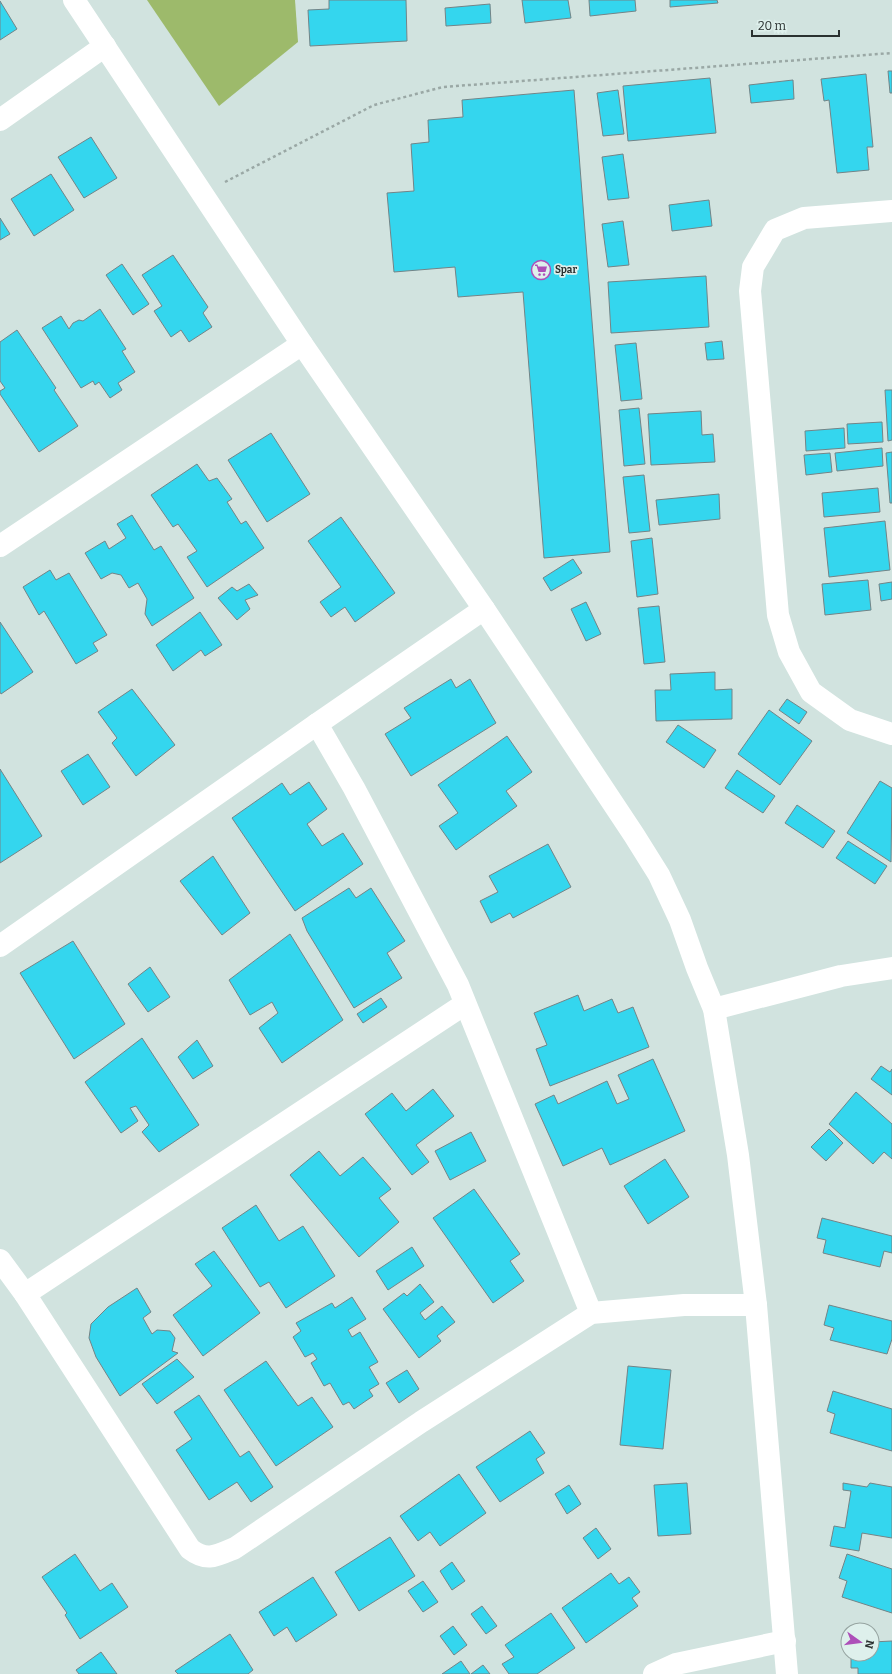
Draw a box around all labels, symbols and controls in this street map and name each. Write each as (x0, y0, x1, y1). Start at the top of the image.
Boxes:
scale bar (752, 12, 839, 38)
text: 20 m (758, 19, 787, 33)
supermarket icon: Spar (530, 259, 552, 281)
place label: Spar (555, 264, 577, 276)
north arrow (840, 1622, 880, 1662)
text: N (862, 1639, 877, 1650)

